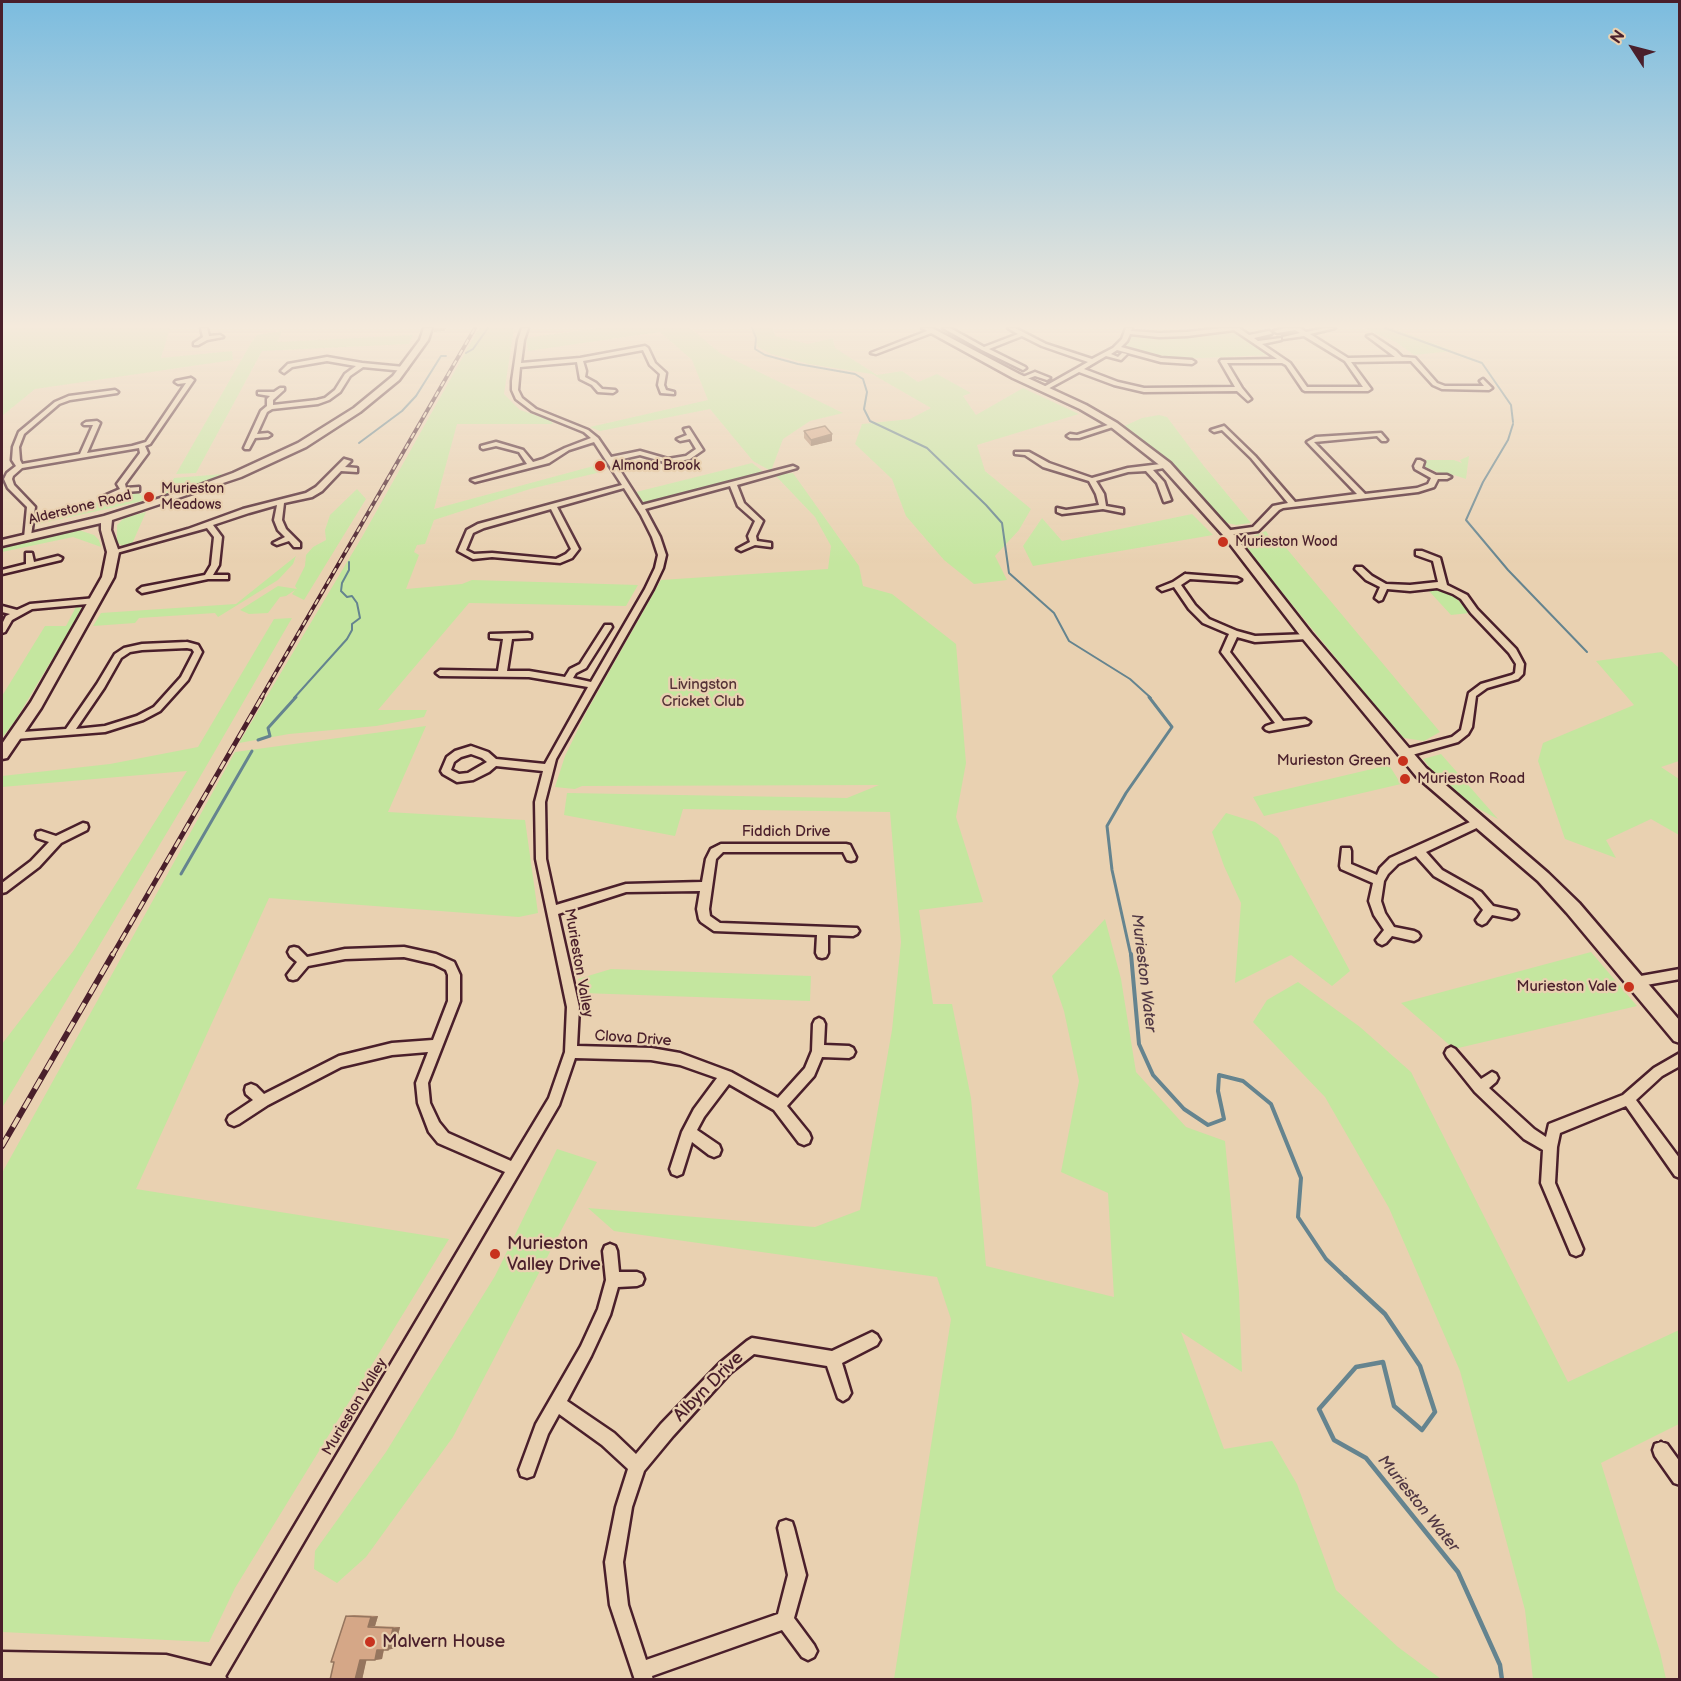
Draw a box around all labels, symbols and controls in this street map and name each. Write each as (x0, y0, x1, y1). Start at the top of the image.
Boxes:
north arrow (1603, 18, 1663, 78)
text: N (1607, 27, 1629, 48)
place label: Almond Brook (612, 458, 700, 474)
marker: Almond Brook (593, 459, 607, 473)
place label: Murieston Meadows (161, 481, 224, 514)
street label: Alderstone Road (27, 487, 133, 529)
marker: Murieston Meadows (142, 490, 156, 504)
place label: Murieston Wood (1235, 534, 1338, 550)
marker: Murieston Wood (1216, 535, 1230, 549)
park label: Livingston Cricket Club (661, 676, 745, 711)
place label: Murieston Green (1277, 752, 1391, 770)
marker: Murieston Green (1396, 754, 1410, 768)
place label: Murieston Road (1417, 770, 1525, 788)
marker: Murieston Road (1398, 772, 1412, 786)
street label: Fiddich Drive (742, 823, 830, 841)
street label: Murieston Valley (560, 907, 596, 1019)
water label: Murieston Water (1126, 913, 1160, 1033)
place label: Murieston Vale (1517, 978, 1617, 996)
marker: Murieston Vale (1622, 980, 1636, 994)
street label: Clova Drive (594, 1027, 672, 1051)
place label: Murieston Valley Drive (507, 1233, 601, 1276)
marker: Murieston Valley Drive (488, 1247, 502, 1261)
street label: Albyn Drive (669, 1347, 749, 1427)
street label: Murieston Valley (319, 1355, 391, 1459)
water label: Murieston Water (1373, 1452, 1463, 1556)
place label: Malvern House (382, 1631, 505, 1653)
marker: Malvern House (363, 1635, 377, 1649)

